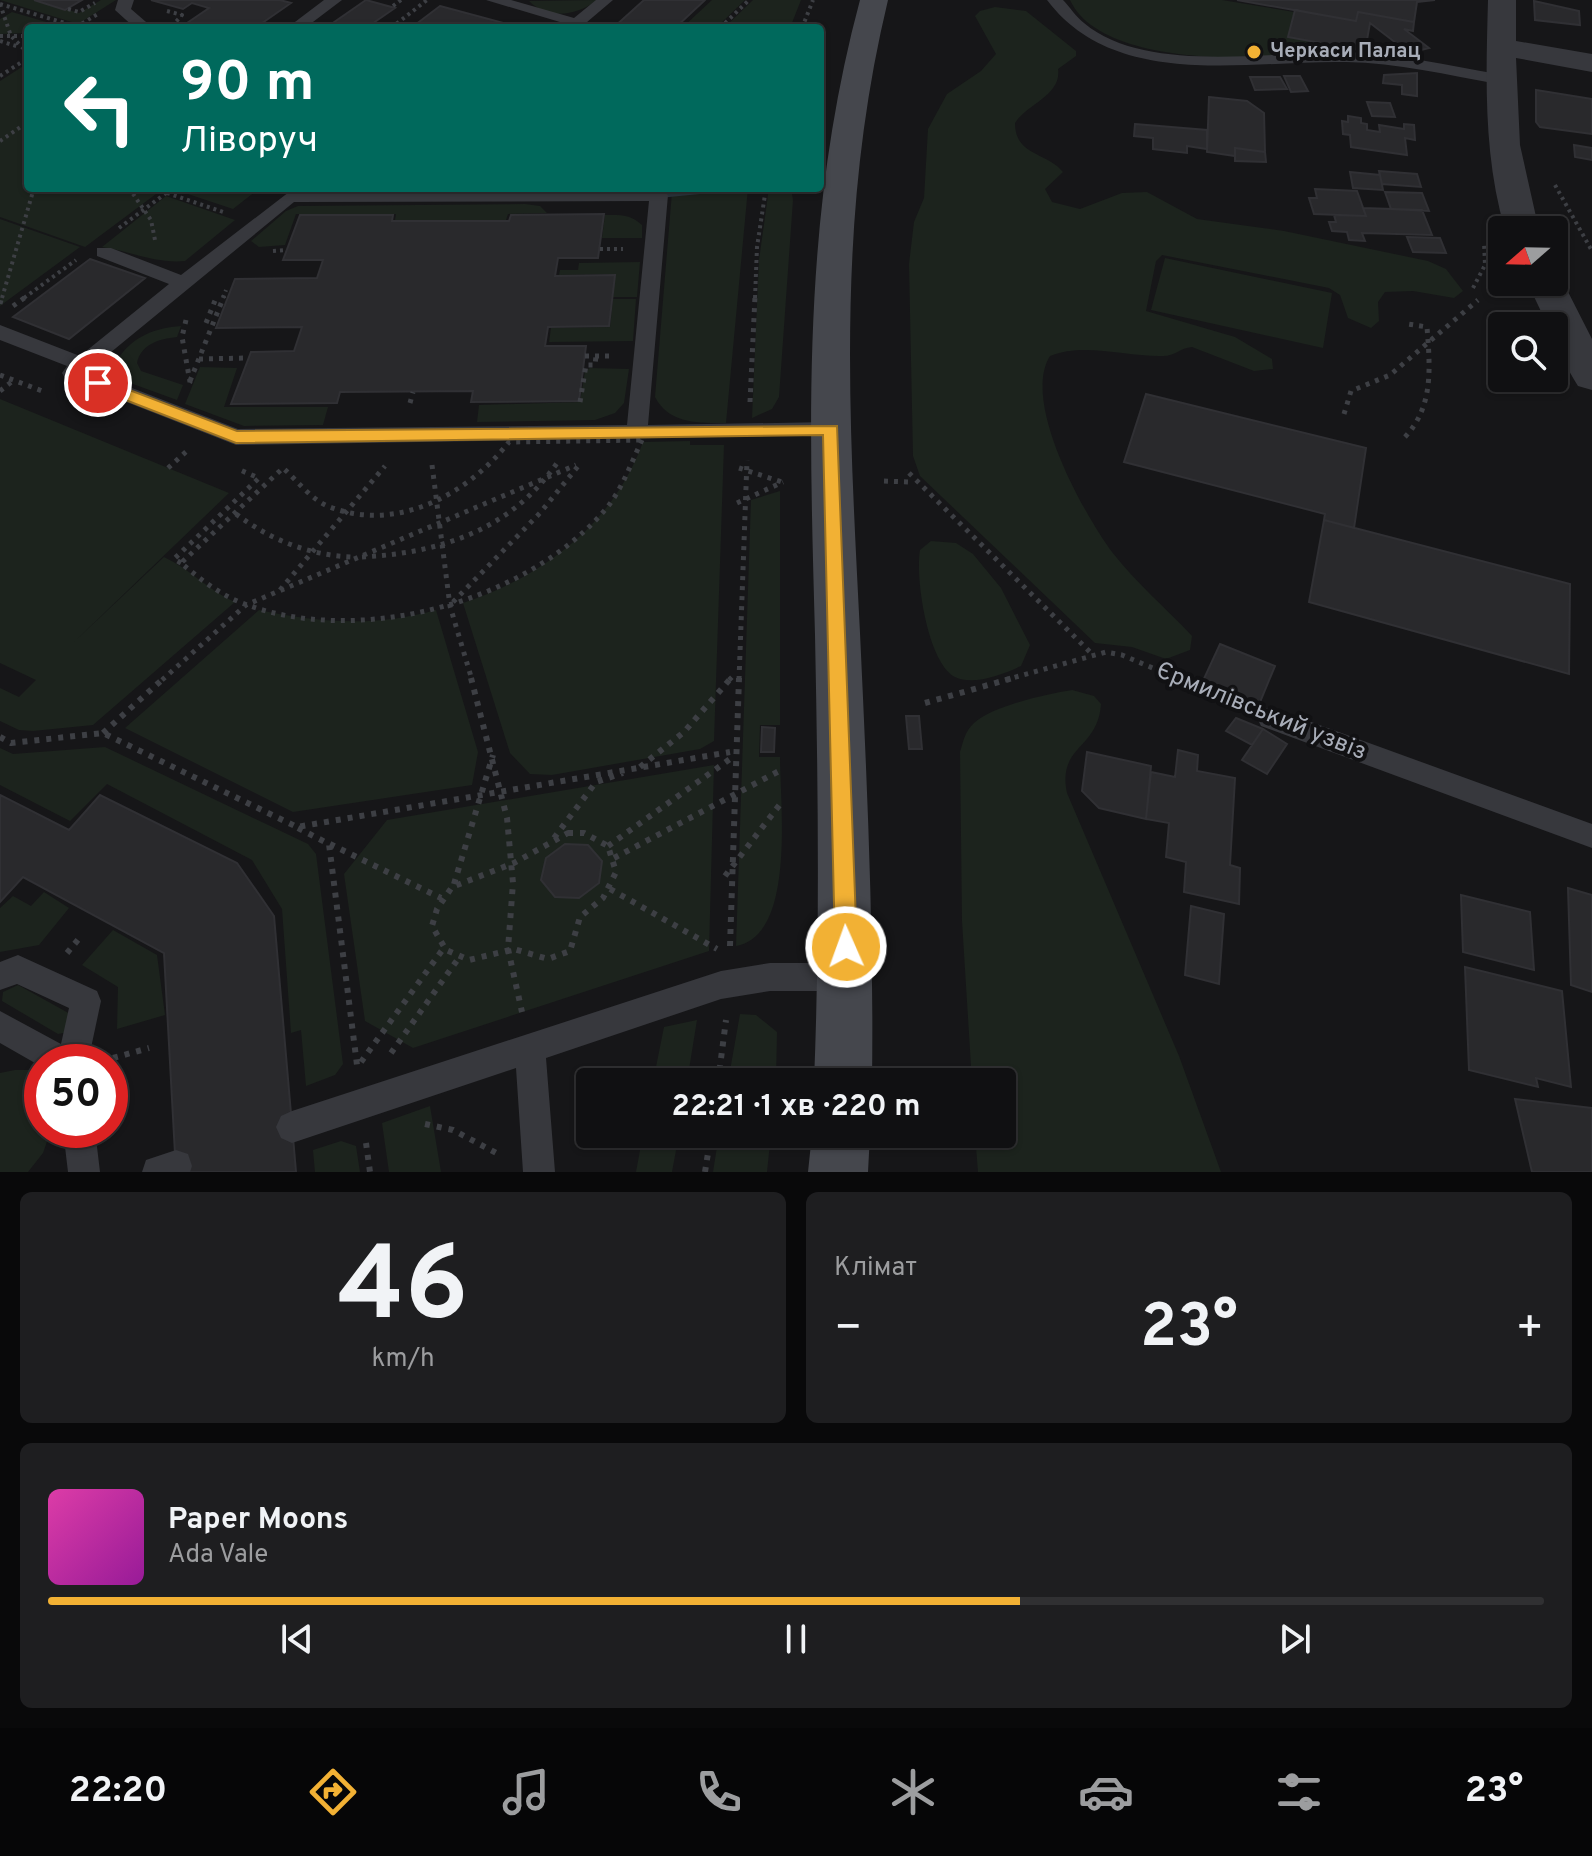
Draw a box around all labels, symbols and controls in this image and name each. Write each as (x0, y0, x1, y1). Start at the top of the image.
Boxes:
place label: Черкаси Палац (1270, 39, 1421, 65)
marker: Черкаси Палац (1245, 43, 1263, 61)
text: 90 m (180, 50, 315, 120)
icon: left (48, 56, 152, 160)
text: Ліворуч (180, 119, 318, 165)
north arrow (1488, 216, 1568, 296)
map controls (1488, 216, 1568, 392)
button: search (1488, 312, 1568, 392)
pin (64, 349, 132, 417)
icon: arrive (76, 361, 120, 405)
street label: Єрмилівський узвіз (1151, 656, 1371, 768)
position arrow (804, 905, 888, 989)
speed limit sign: 50 (24, 1044, 128, 1148)
text: 22:21 · 1 хв · 220 m (671, 1089, 921, 1126)
text: 46 (338, 1225, 468, 1357)
text: Клімат (834, 1252, 917, 1285)
text: 23° (1140, 1292, 1238, 1368)
text: − (834, 1302, 862, 1358)
text: + (1516, 1302, 1544, 1358)
text: km/h (371, 1343, 435, 1376)
text: Paper Moons (168, 1502, 348, 1539)
text: Ada Vale (168, 1539, 268, 1572)
icon: previous (275, 1617, 319, 1661)
icon: pause (774, 1617, 818, 1661)
icon: next (1273, 1617, 1317, 1661)
icon: directions (305, 1764, 361, 1820)
icon: music (498, 1764, 554, 1820)
icon: phone (691, 1764, 747, 1820)
icon: climate (885, 1764, 941, 1820)
icon: car (1078, 1764, 1134, 1820)
icon: filters (1271, 1764, 1327, 1820)
text: 22:20 (69, 1769, 167, 1815)
text: 23° (1465, 1769, 1523, 1815)

